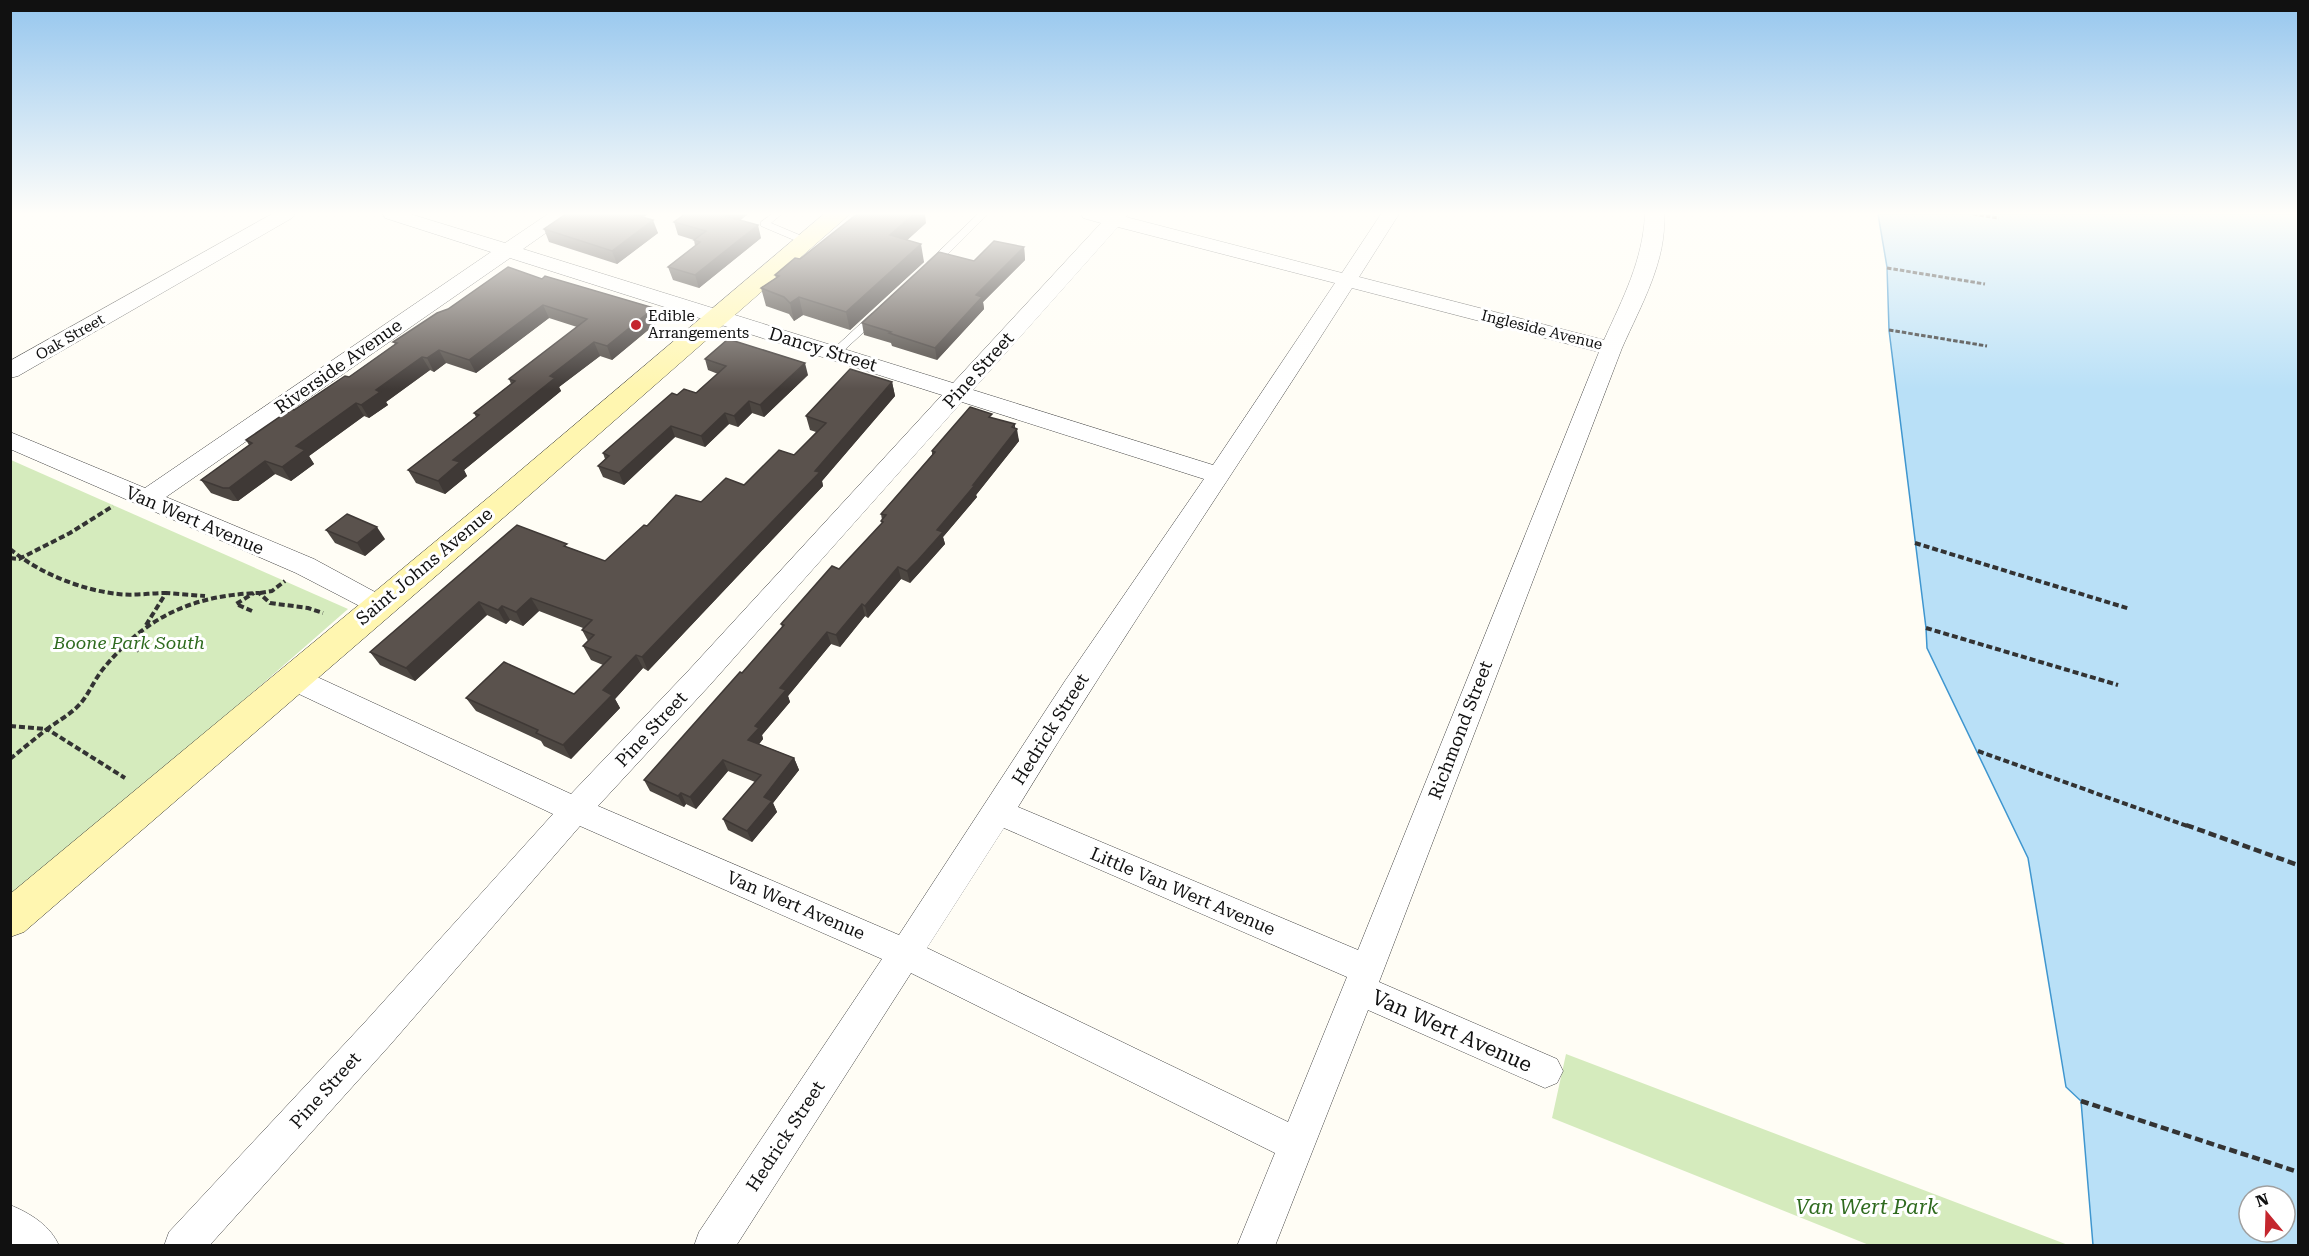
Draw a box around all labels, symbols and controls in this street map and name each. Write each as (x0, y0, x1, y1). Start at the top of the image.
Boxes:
street label: Ingleside Avenue (1480, 306, 1604, 354)
place label: Edible Arrangements (648, 307, 749, 342)
street label: Oak Street (32, 310, 108, 364)
street label: Riverside Avenue (270, 314, 406, 418)
marker: Edible Arrangements (629, 318, 643, 332)
street label: Dancy Street (766, 323, 880, 376)
street label: Pine Street (938, 327, 1018, 412)
street label: Van Wert Avenue (123, 481, 267, 559)
street label: Saint Johns Avenue (352, 503, 497, 629)
park label: Boone Park South (52, 632, 205, 653)
street label: Richmond Street (1424, 657, 1496, 802)
street label: Hedrick Street (1007, 669, 1093, 788)
street label: Pine Street (611, 687, 691, 771)
street label: Little Van Wert Avenue (1087, 843, 1279, 940)
street label: Van Wert Avenue (724, 866, 868, 944)
street label: Van Wert Avenue (1368, 985, 1536, 1077)
street label: Pine Street (285, 1047, 365, 1132)
street label: Hedrick Street (742, 1077, 829, 1195)
north arrow (2237, 1184, 2297, 1244)
text: N (2253, 1189, 2271, 1211)
park label: Van Wert Park (1796, 1195, 1939, 1219)

